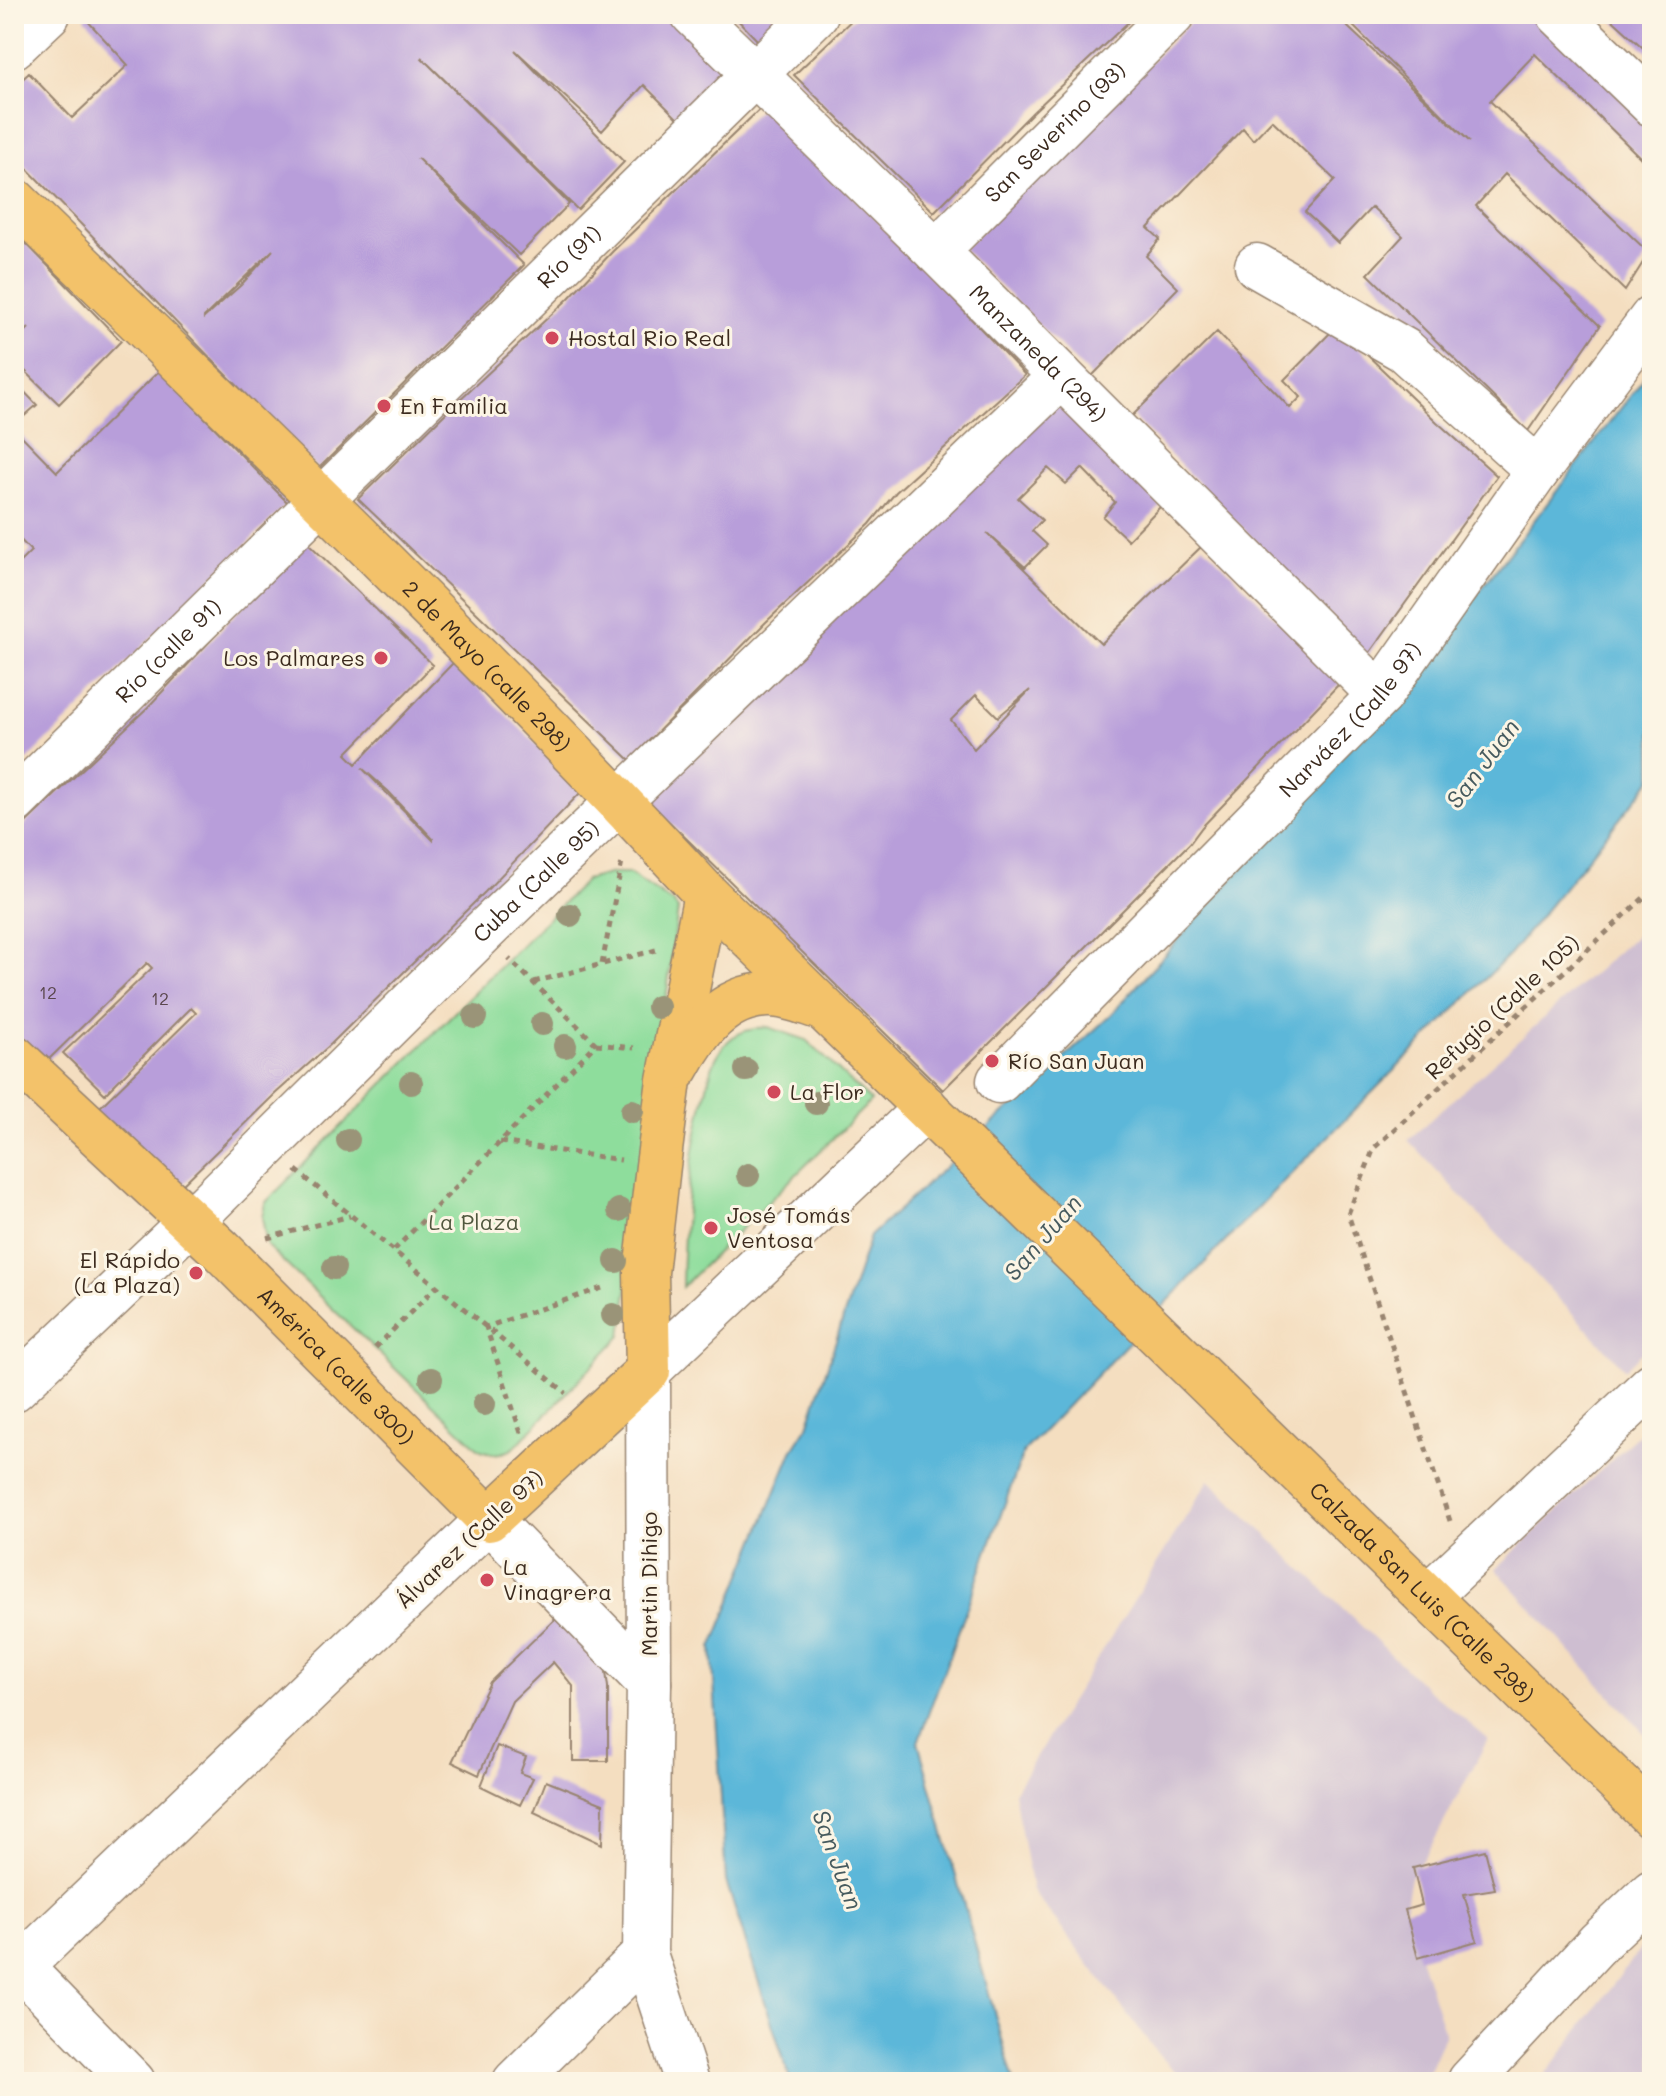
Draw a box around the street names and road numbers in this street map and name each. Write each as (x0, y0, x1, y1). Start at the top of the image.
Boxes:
street label: San Severino (93) (978, 55, 1131, 208)
street label: Río (91) (530, 218, 607, 294)
street label: Manzaneda (294) (964, 278, 1114, 428)
street label: 2 de Mayo (calle 298) (397, 574, 578, 757)
street label: Río (calle 91) (109, 592, 227, 709)
street label: Narváez (Calle 97) (1272, 636, 1427, 803)
street label: Cuba (Calle 95) (466, 813, 605, 948)
street label: Refugio (Calle 105) (1419, 928, 1585, 1086)
street label: América (calle 300) (252, 1280, 421, 1450)
street label: Álvarez (Calle 97) (389, 1463, 549, 1614)
street label: Calzada San Luis (Calle 298) (1303, 1475, 1541, 1708)
street label: Martin Dihigo (634, 1512, 663, 1656)

